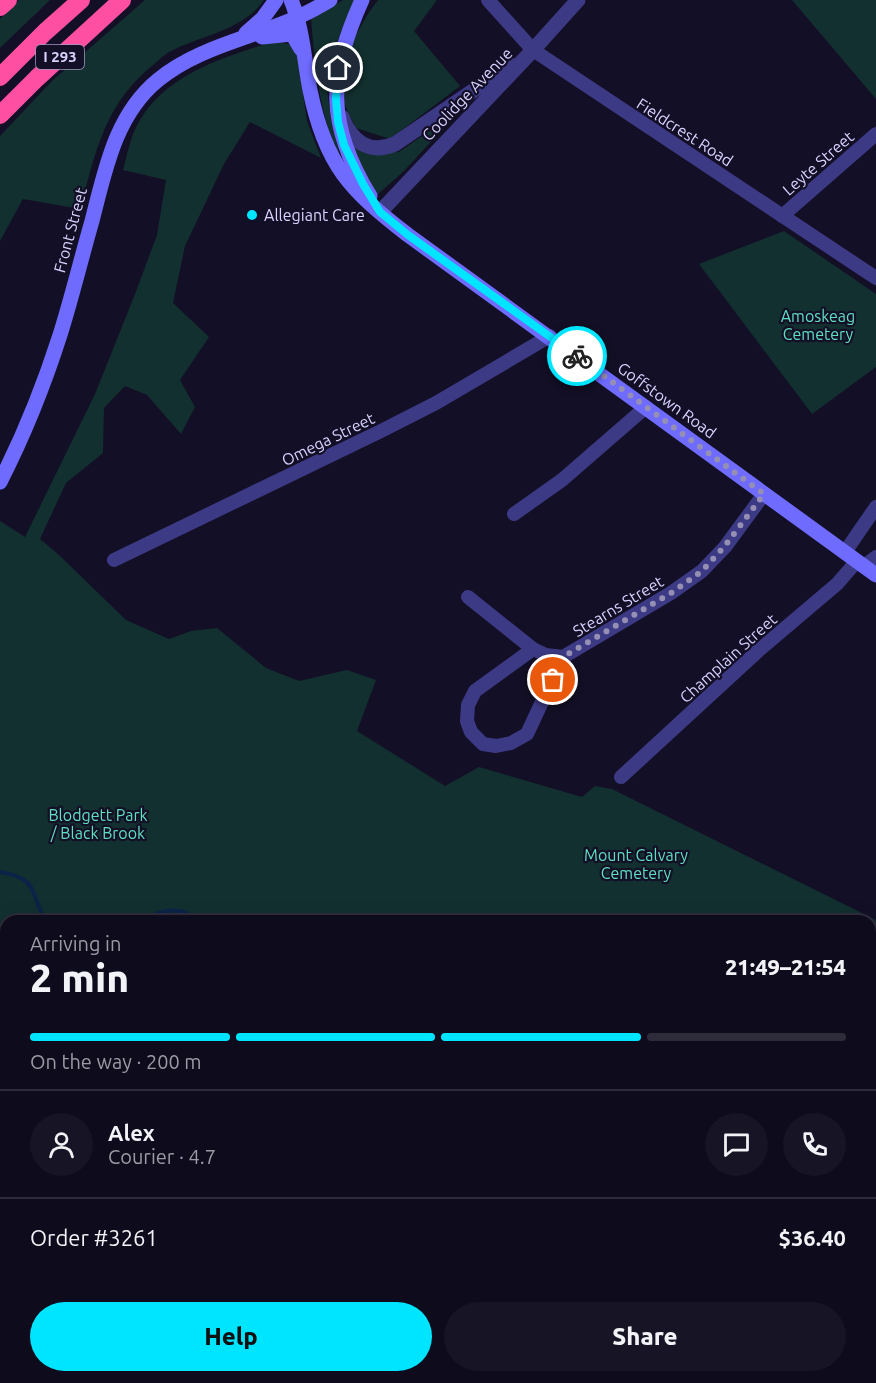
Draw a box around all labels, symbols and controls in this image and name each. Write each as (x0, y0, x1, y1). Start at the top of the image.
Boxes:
pin (312, 42, 363, 93)
street label: Coolidge Avenue (418, 44, 516, 144)
road number: I 293 (36, 45, 84, 69)
icon: home (321, 51, 354, 84)
street label: Fieldcrest Road (634, 94, 736, 170)
street label: Leyte Street (779, 127, 858, 199)
street label: Front Street (50, 185, 90, 274)
place label: Allegiant Care (264, 206, 365, 224)
marker: Allegiant Care (245, 208, 259, 222)
park label: Amoskeag Cemetery (781, 307, 855, 343)
courier (547, 326, 607, 386)
icon: bike (561, 340, 594, 373)
street label: Goffstown Road (614, 358, 720, 442)
street label: Omega Street (279, 409, 378, 469)
street label: Stearns Street (570, 572, 667, 640)
street label: Champlain Street (676, 609, 781, 706)
pin (527, 654, 578, 705)
icon: bag (536, 663, 569, 696)
park label: Blodgett Park / Black Brook (48, 806, 148, 842)
park label: Mount Calvary Cemetery (584, 846, 688, 882)
text: Arriving in (30, 932, 121, 955)
text: 21:49–21:54 (725, 954, 846, 979)
text: 2 min (30, 956, 129, 999)
text: On the way · 200 m (30, 1050, 202, 1073)
button: person (30, 1113, 93, 1176)
button: chat (705, 1113, 768, 1176)
button: phone (783, 1113, 846, 1176)
text: Alex (108, 1120, 155, 1145)
text: Courier · 4.7 (108, 1145, 216, 1168)
text: Order #3261 (30, 1225, 158, 1250)
text: $36.40 (779, 1225, 846, 1250)
button: Help (30, 1302, 432, 1371)
button: Share (444, 1302, 846, 1371)

